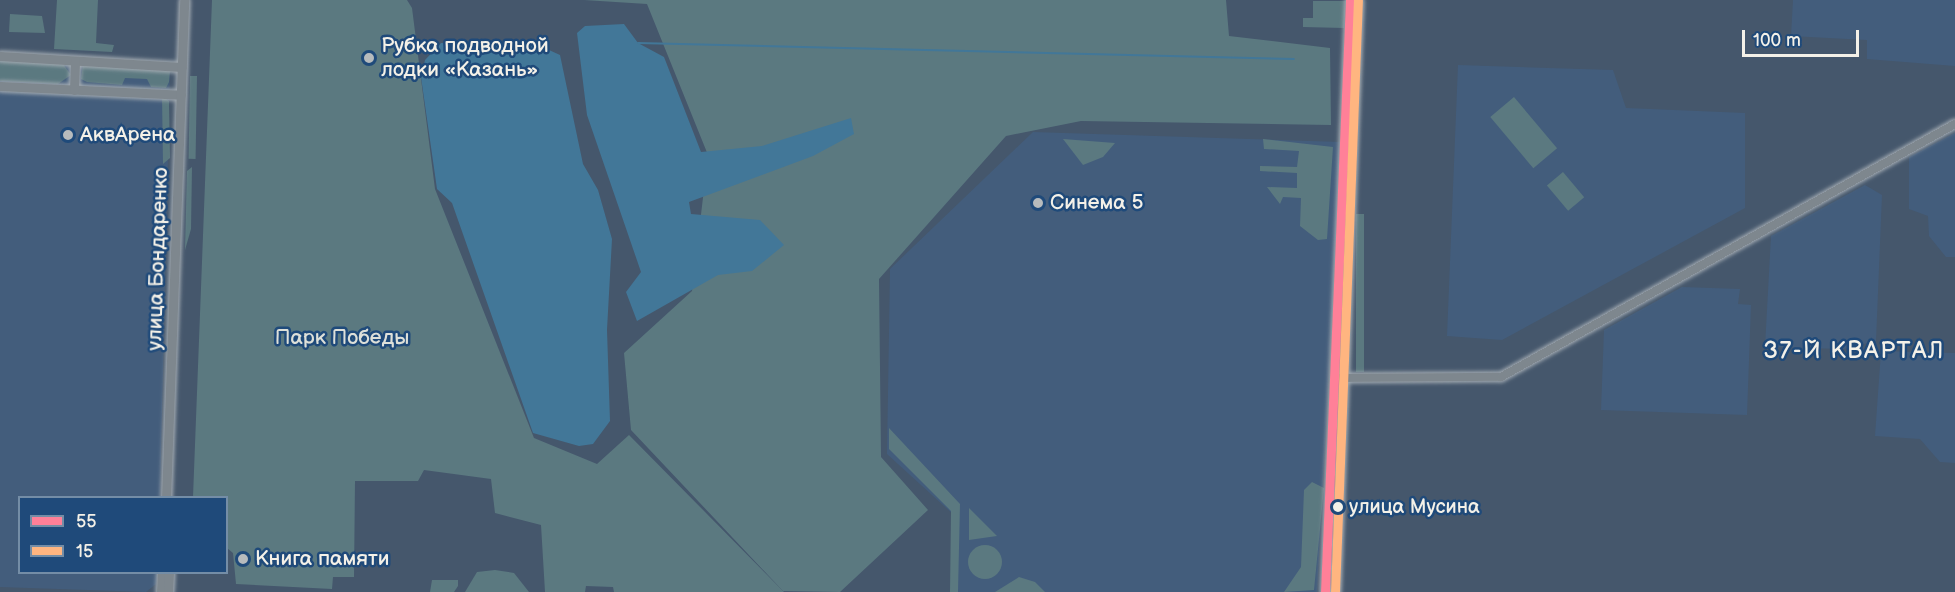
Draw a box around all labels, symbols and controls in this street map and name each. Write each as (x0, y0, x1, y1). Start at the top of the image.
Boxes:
scale bar (1745, 18, 1862, 56)
text: 100 m (1753, 30, 1801, 51)
place label: Рубка подводной лодки «Казань» (381, 33, 549, 83)
marker: Рубка подводной лодки «Казань» (362, 51, 376, 65)
place label: АквАрена (80, 122, 175, 148)
marker: АквАрена (61, 128, 75, 142)
street label: улица Бондаренко (142, 167, 174, 351)
place label: Синема 5 (1050, 190, 1143, 216)
marker: Синема 5 (1031, 196, 1045, 210)
park label: Парк Победы (275, 325, 409, 351)
district label: 37-Й КВАРТАЛ (1763, 337, 1945, 365)
place label: улица Мусина (1349, 495, 1480, 519)
legend (18, 496, 228, 574)
marker: улица Мусина (1332, 501, 1344, 513)
text: 55 (76, 511, 97, 532)
text: 15 (76, 541, 93, 562)
place label: Книга памяти (255, 546, 389, 572)
marker: Книга памяти (236, 552, 250, 566)

